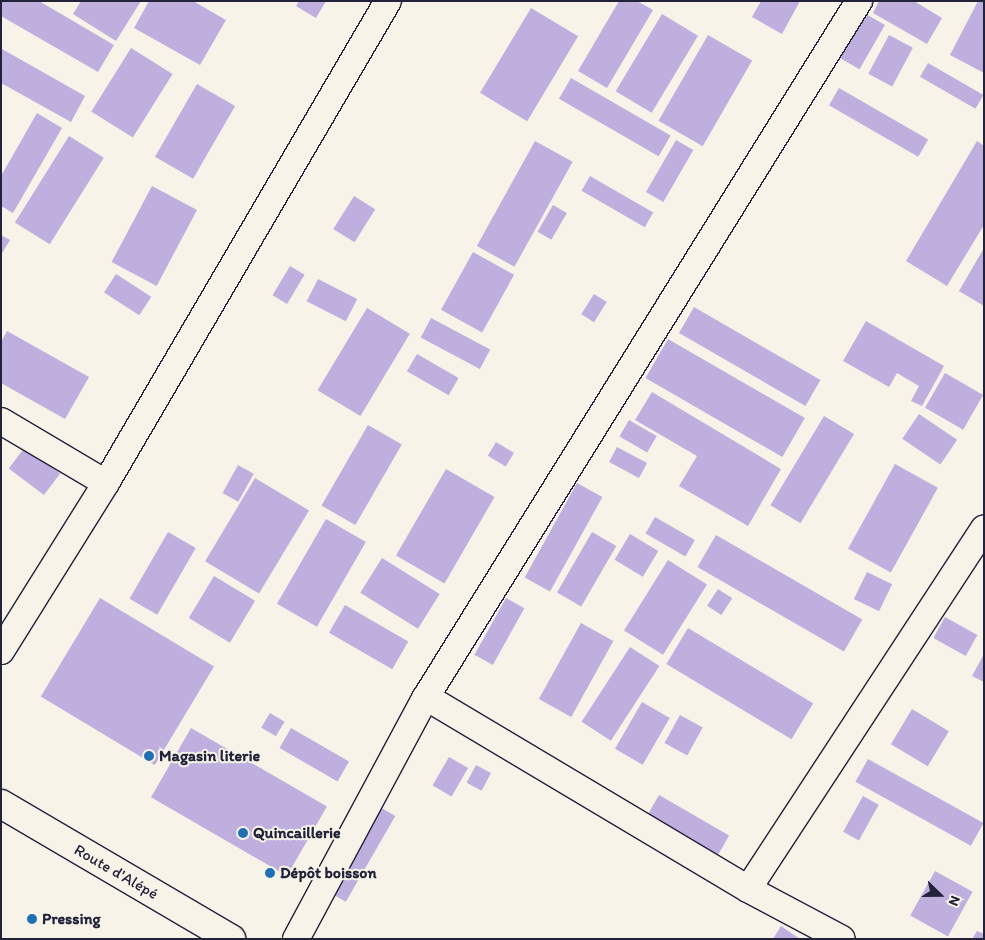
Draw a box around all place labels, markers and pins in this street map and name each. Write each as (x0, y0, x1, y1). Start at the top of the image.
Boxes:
place label: Magasin literie (159, 746, 260, 766)
marker: Magasin literie (143, 750, 155, 762)
place label: Quincaillerie (253, 823, 341, 843)
marker: Quincaillerie (237, 827, 249, 839)
place label: Dépôt boisson (280, 863, 377, 883)
marker: Dépôt boisson (264, 867, 276, 879)
place label: Pressing (42, 909, 101, 929)
marker: Pressing (26, 913, 38, 925)

